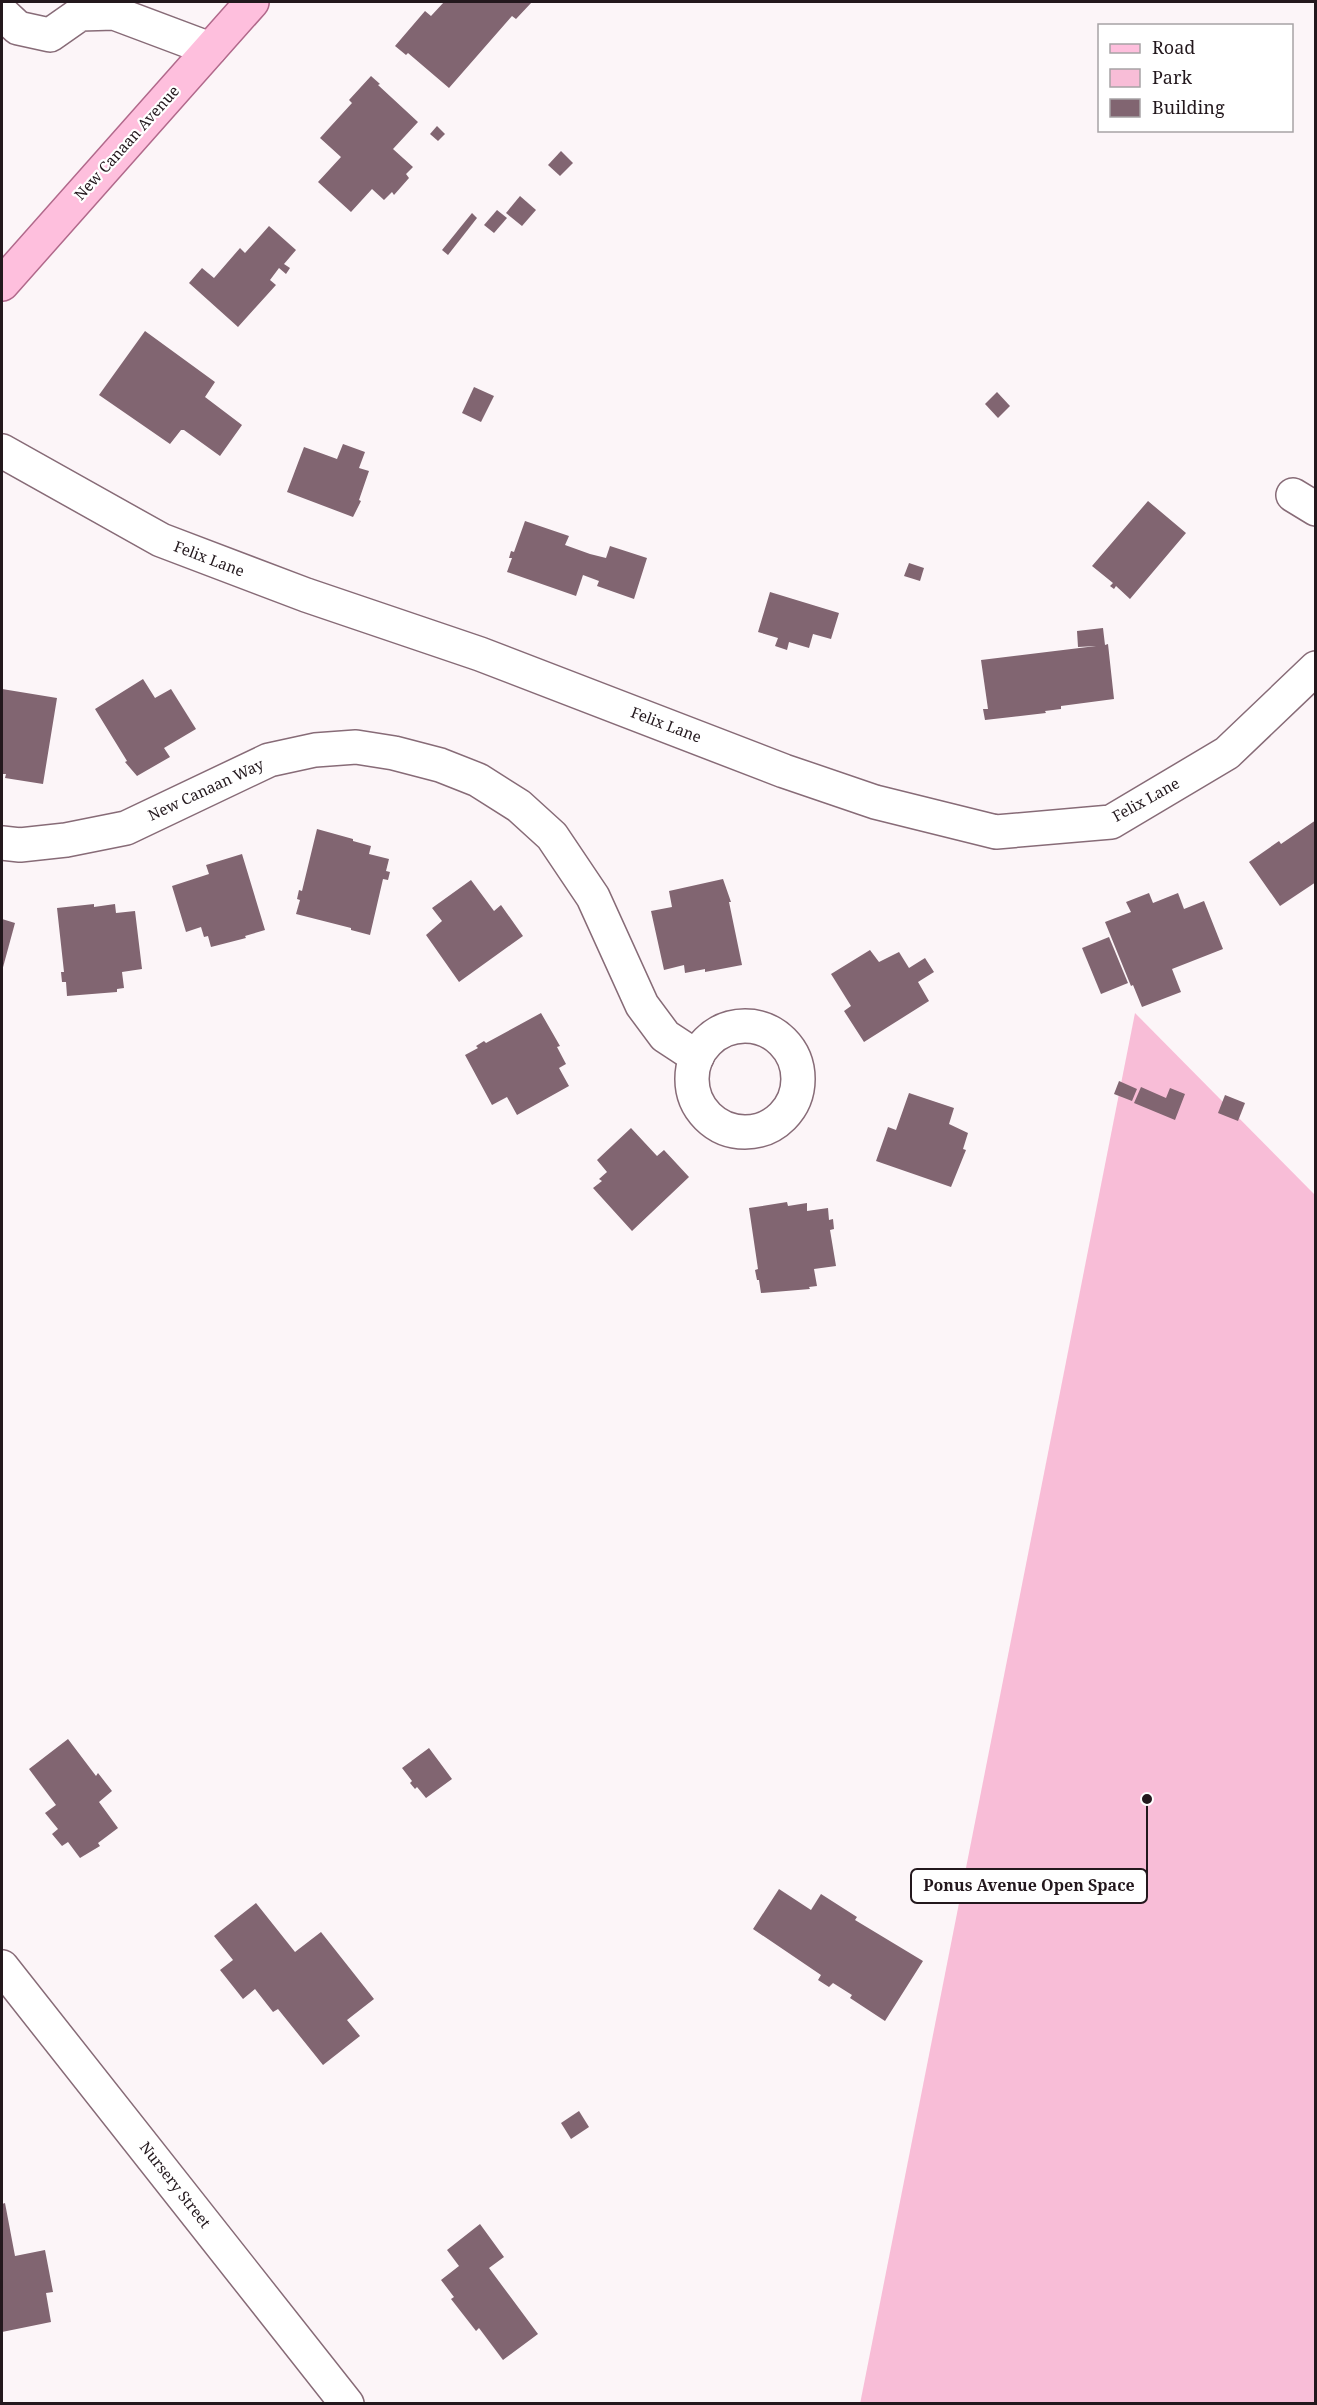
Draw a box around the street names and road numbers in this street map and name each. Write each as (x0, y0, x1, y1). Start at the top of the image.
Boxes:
street label: New Canaan Avenue (69, 81, 183, 204)
street label: Felix Lane (171, 536, 247, 581)
street label: Felix Lane (628, 702, 704, 747)
street label: New Canaan Way (145, 753, 267, 825)
street label: Felix Lane (1108, 772, 1183, 826)
street label: Nursery Street (136, 2137, 216, 2232)

